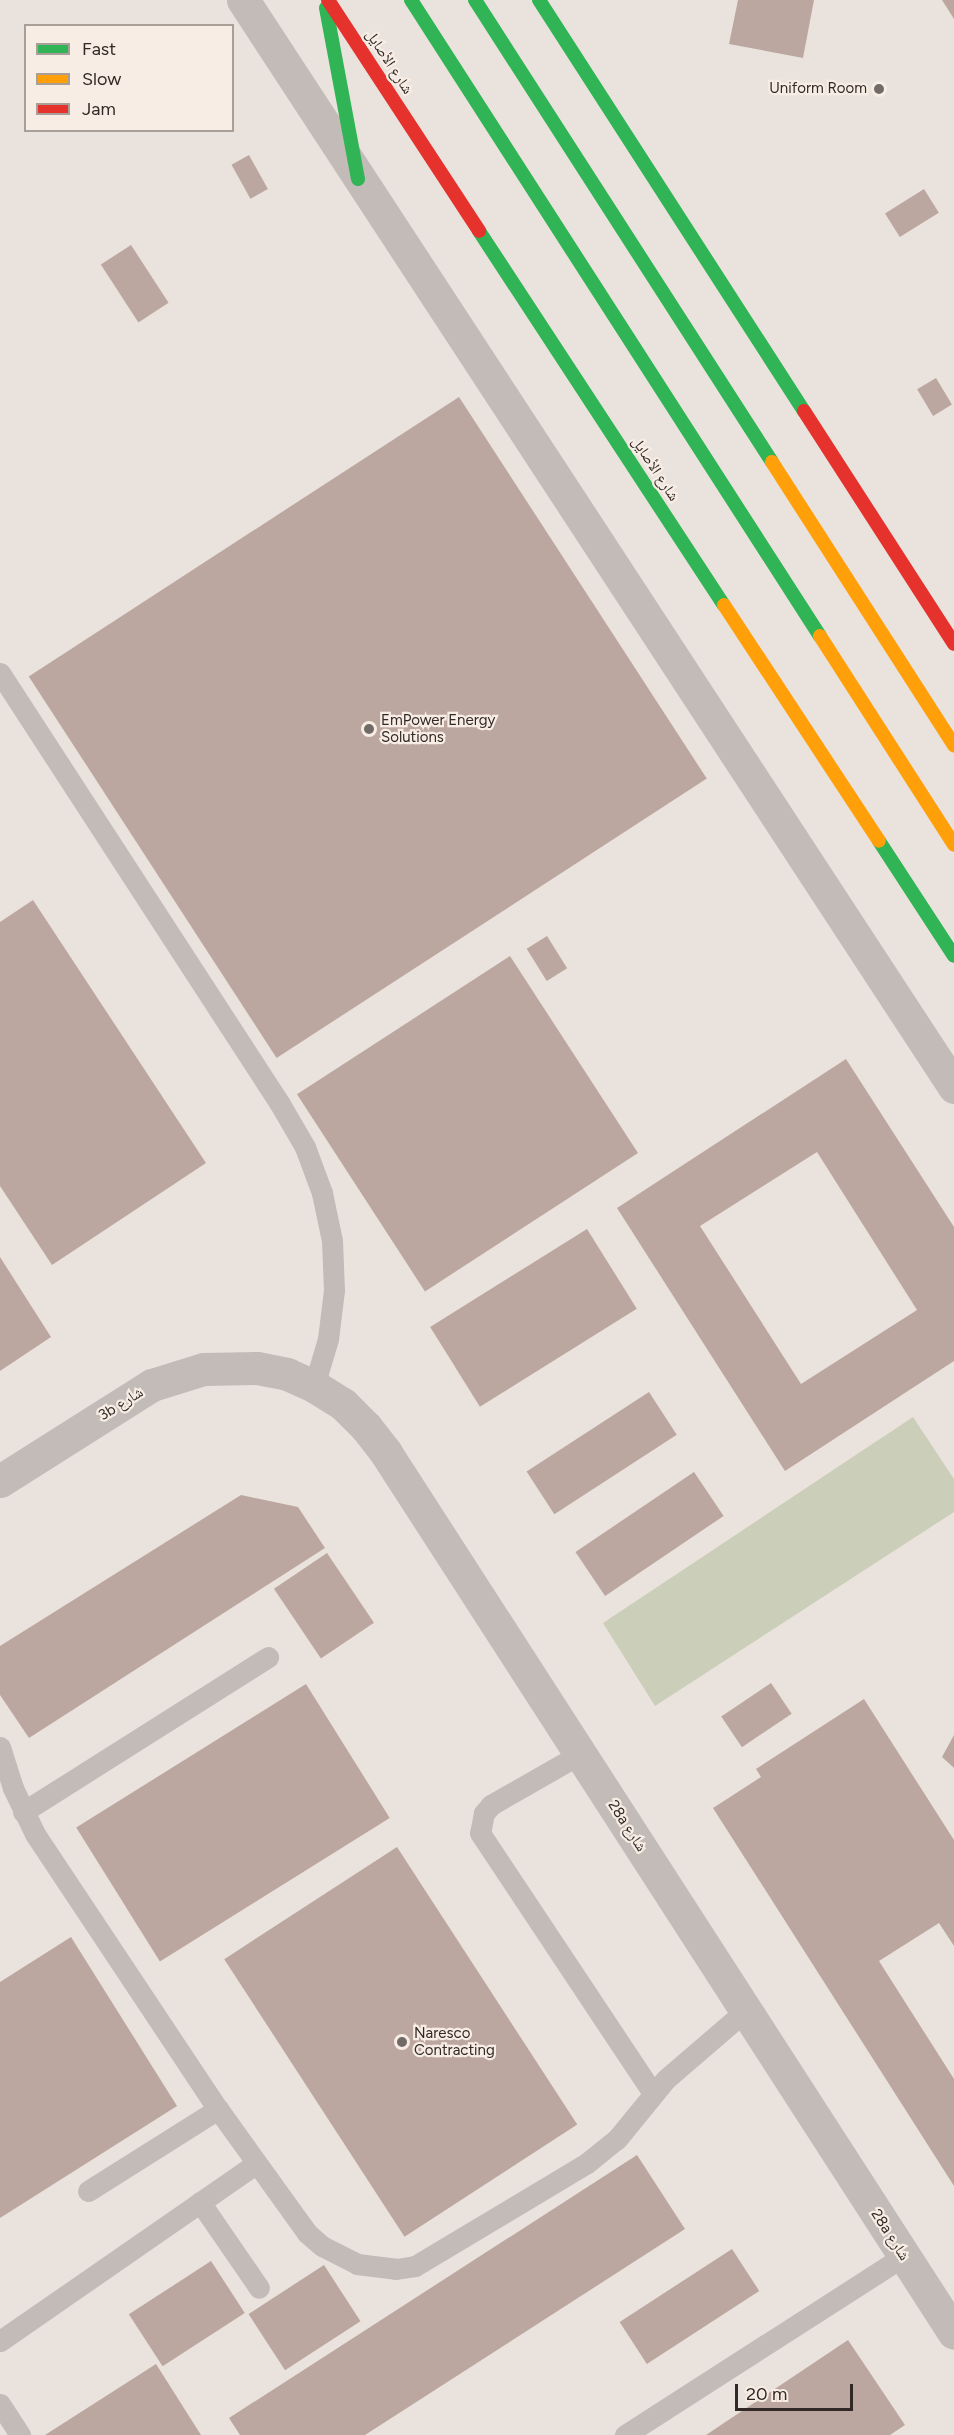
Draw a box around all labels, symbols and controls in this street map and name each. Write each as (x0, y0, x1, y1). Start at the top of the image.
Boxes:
legend (24, 24, 234, 132)
street label: شارع الأصايل (362, 26, 416, 98)
text: Fast (82, 38, 116, 60)
text: Slow (82, 68, 121, 90)
place label: Uniform Room (769, 80, 867, 98)
marker: Uniform Room (872, 82, 886, 96)
text: Jam (82, 98, 116, 120)
street label: شارع الأصايل (628, 433, 682, 505)
place label: EmPower Energy Solutions (381, 711, 495, 746)
marker: EmPower Energy Solutions (362, 722, 376, 736)
street label: 3b شارع (95, 1383, 147, 1425)
street label: 28a شارع (604, 1797, 650, 1855)
place label: Naresco Contracting (414, 2024, 495, 2059)
marker: Naresco Contracting (395, 2035, 409, 2049)
street label: 28a شارع (867, 2206, 913, 2264)
scale bar (738, 2372, 856, 2410)
text: 20 m (746, 2383, 787, 2405)

